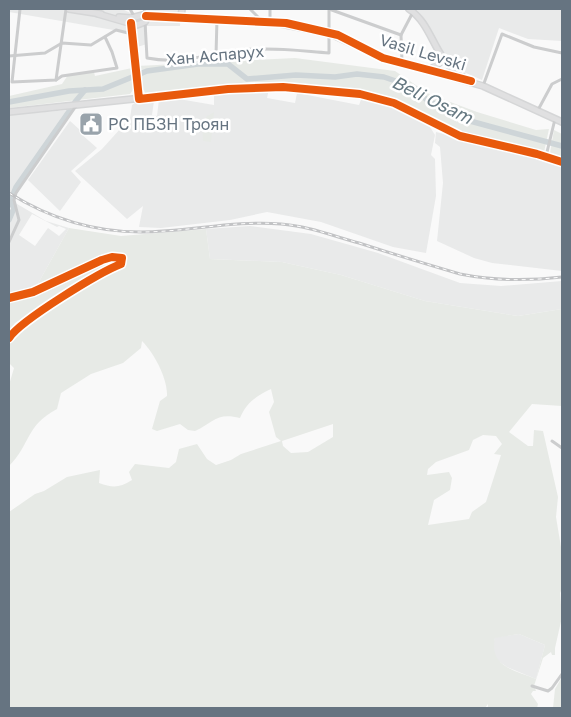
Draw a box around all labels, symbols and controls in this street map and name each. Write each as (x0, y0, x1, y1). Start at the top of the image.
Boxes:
street label: Vasil Levski (377, 29, 469, 75)
street label: Хан Аспарух (165, 41, 265, 69)
water label: Beli Osam (389, 70, 477, 128)
public building icon: РС ПБЗН Троян (78, 111, 104, 137)
place label: РС ПБЗН Троян (108, 114, 229, 134)

